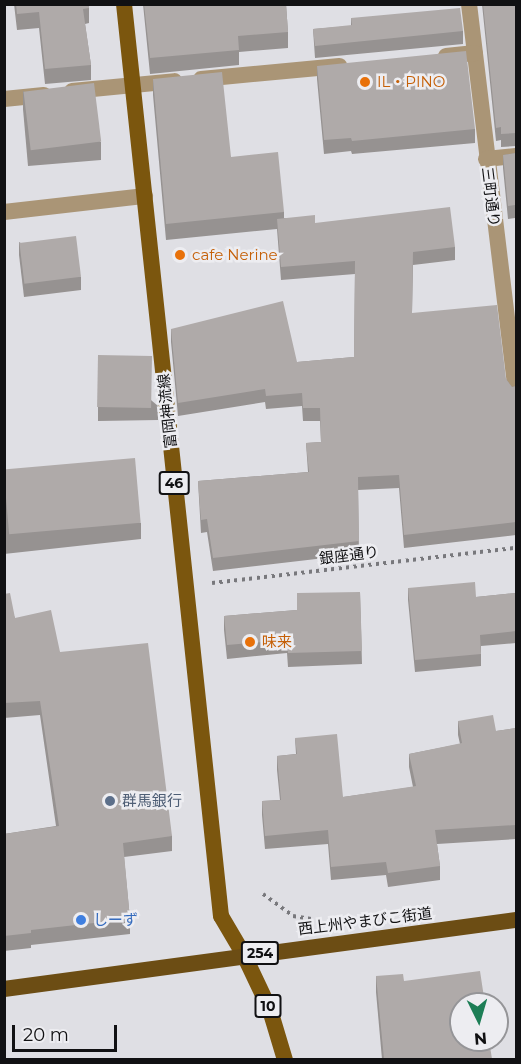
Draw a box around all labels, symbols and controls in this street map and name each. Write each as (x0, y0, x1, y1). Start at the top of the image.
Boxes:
place label: IL・PINO (377, 73, 445, 91)
marker: IL・PINO (358, 75, 372, 89)
street label: 三町通り (478, 166, 504, 228)
place label: cafe Nerine (192, 246, 278, 264)
marker: cafe Nerine (173, 248, 187, 262)
street label: 富岡神流線 (154, 373, 180, 449)
road number: 46 (158, 472, 190, 494)
street label: 銀座通り (318, 542, 380, 568)
place label: 味来 (262, 633, 292, 651)
marker: 味来 (243, 635, 257, 649)
place label: 群馬銀行 (122, 792, 182, 810)
marker: 群馬銀行 (103, 794, 117, 808)
street label: 西上州やまびこ街道 (297, 904, 433, 938)
place label: しーず (93, 911, 138, 929)
marker: しーず (74, 913, 88, 927)
road number: 254 (240, 942, 280, 964)
north arrow (449, 992, 509, 1052)
road number: 10 (254, 995, 282, 1017)
scale bar (15, 1013, 120, 1051)
text: 20 m (23, 1024, 69, 1046)
text: N (473, 1028, 488, 1048)

